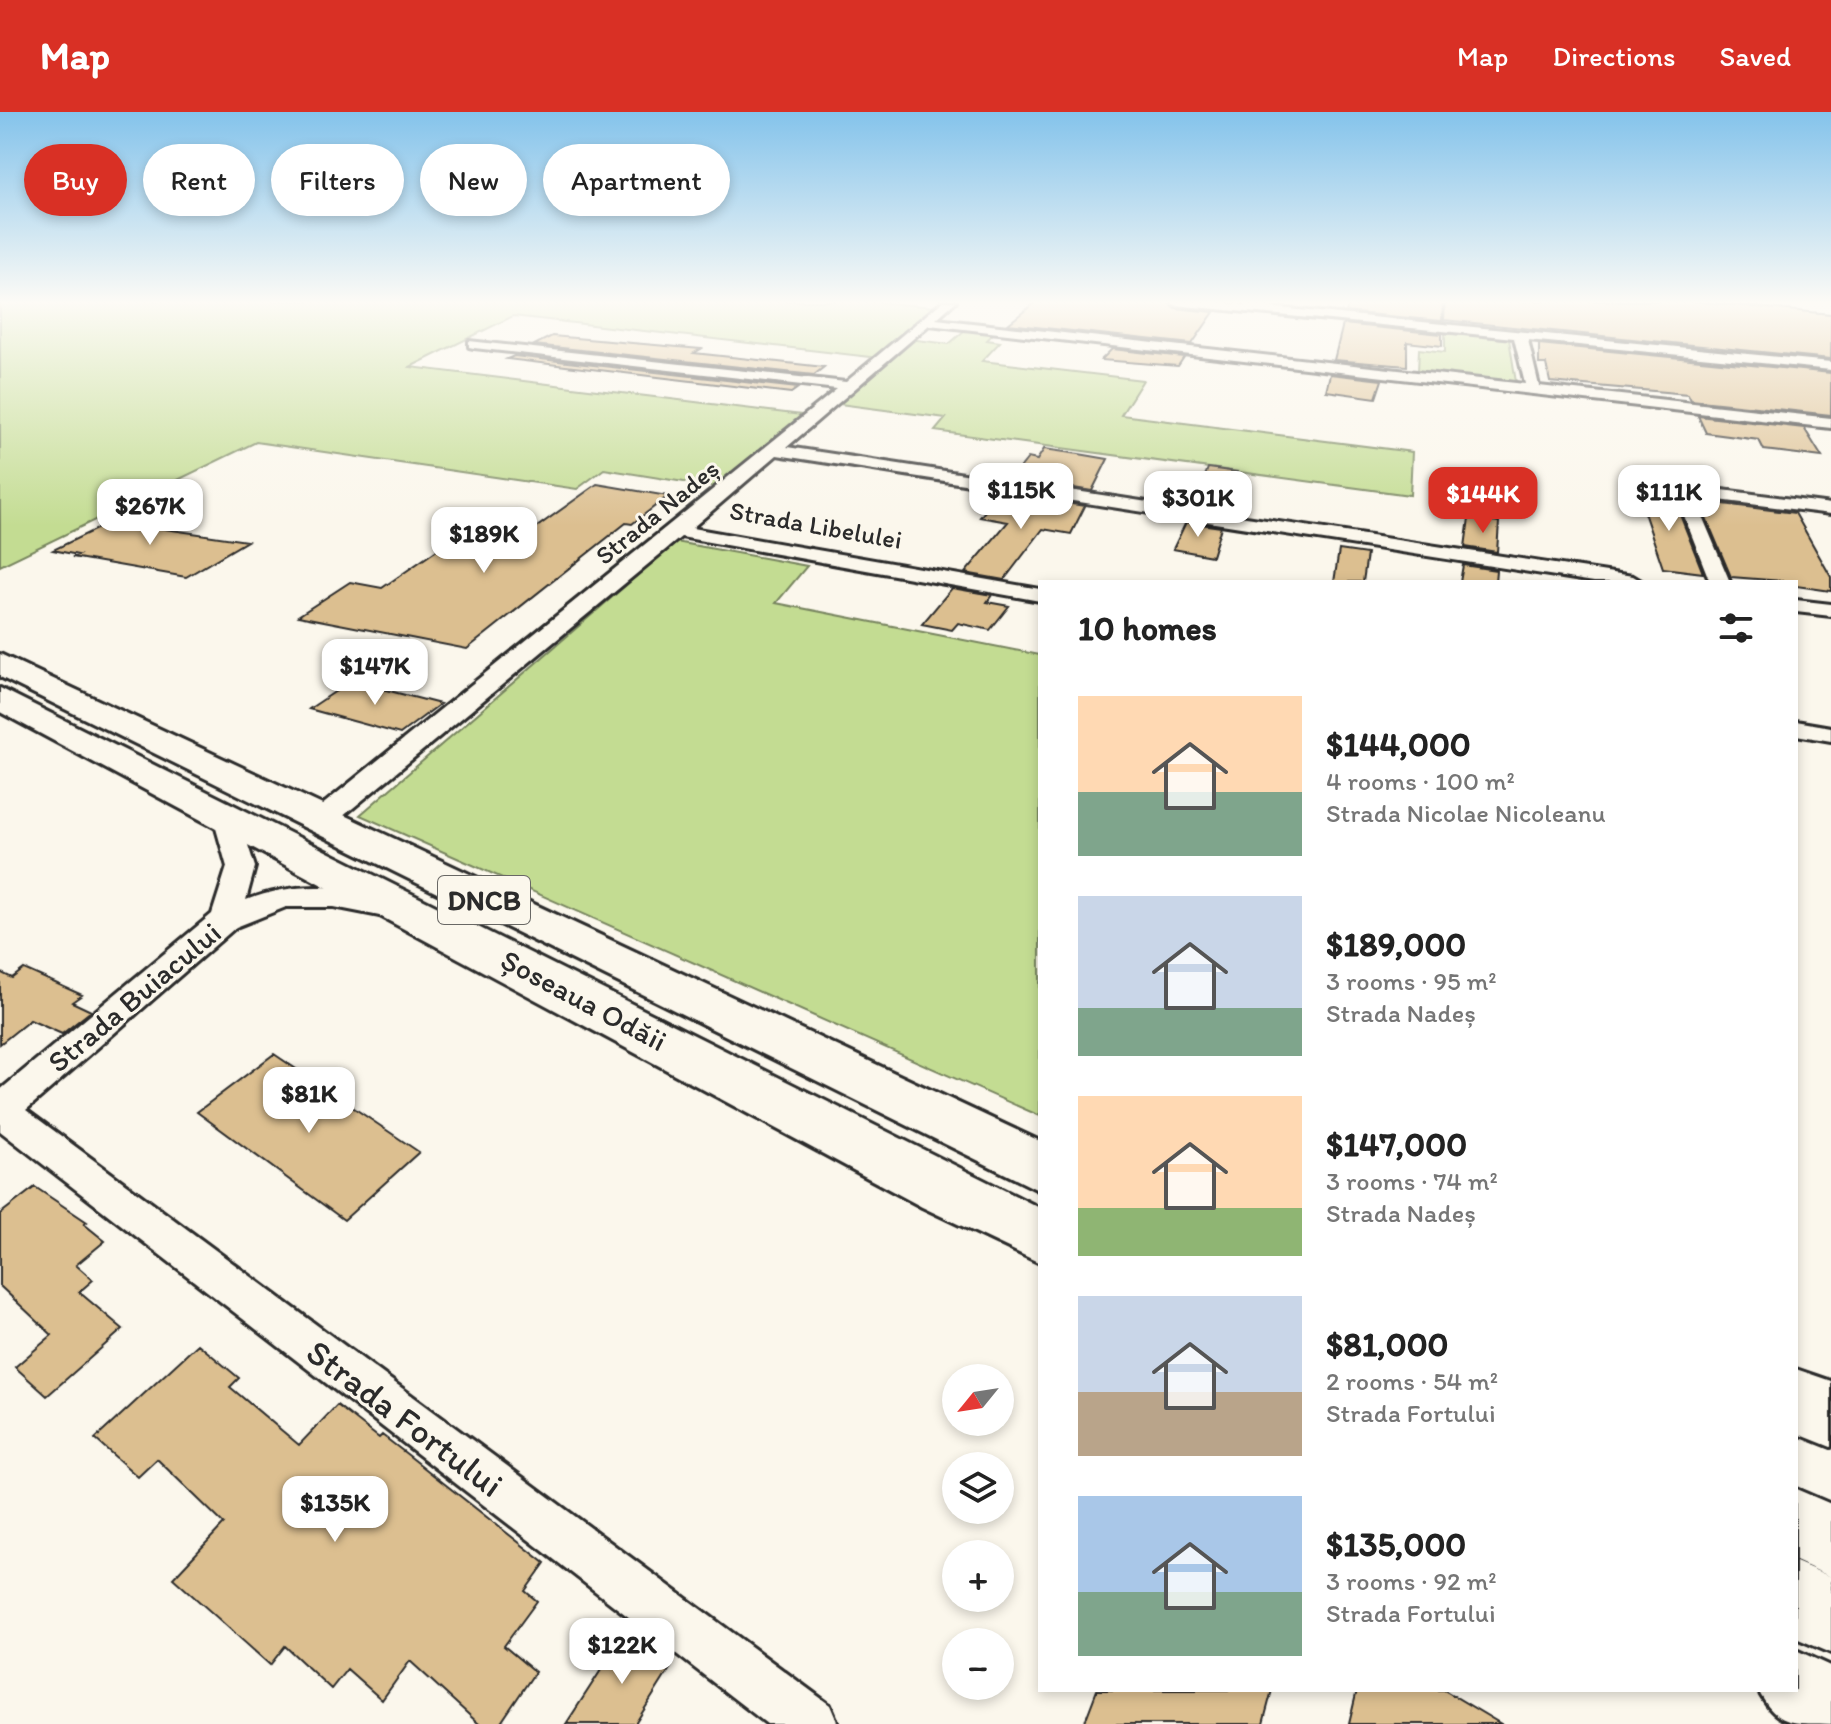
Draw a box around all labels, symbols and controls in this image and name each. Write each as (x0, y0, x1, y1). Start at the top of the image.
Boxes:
text: Map (40, 33, 110, 79)
text: Map (1457, 39, 1508, 73)
text: Directions (1552, 39, 1676, 73)
text: Saved (1720, 39, 1791, 73)
chip: Buy (24, 144, 127, 216)
chip: Rent (143, 144, 255, 216)
chip: Filters (271, 144, 404, 216)
chip: New (420, 144, 527, 216)
chip: Apartment (543, 144, 730, 216)
street label: Strada Nadeș (589, 452, 725, 572)
pin: $115K (965, 463, 1077, 531)
pin: $111K (1613, 465, 1725, 533)
pin: $144K (1427, 467, 1539, 535)
pin: $301K (1142, 471, 1254, 539)
text: $115K (987, 473, 1055, 505)
text: $111K (1636, 475, 1702, 507)
text: $144K (1446, 477, 1520, 509)
pin: $267K (94, 479, 206, 547)
text: $301K (1162, 481, 1234, 513)
text: $267K (115, 489, 185, 521)
street label: Strada Libelulei (727, 494, 905, 556)
pin: $189K (428, 507, 540, 575)
text: $189K (449, 517, 519, 549)
icon: filters (1714, 606, 1758, 650)
text: 10 homes (1078, 608, 1217, 649)
pin: $147K (319, 639, 431, 707)
text: $147K (340, 649, 410, 681)
text: $144,000 (1326, 724, 1471, 765)
icon: home (1142, 728, 1238, 824)
text: 4 rooms · 100 m² (1326, 765, 1515, 797)
text: Strada Nicolae Nicoleanu (1326, 797, 1606, 829)
road number: DNCB (438, 876, 530, 924)
street label: Strada Buiacului (40, 914, 228, 1080)
text: $189,000 (1326, 924, 1466, 965)
icon: home (1142, 928, 1238, 1024)
street label: Șoseaua Odăii (495, 941, 673, 1059)
text: 3 rooms · 95 m² (1326, 965, 1497, 997)
text: Strada Nadeș (1326, 997, 1476, 1029)
pin: $81K (262, 1067, 356, 1135)
text: $81K (281, 1077, 337, 1109)
text: $147,000 (1326, 1124, 1467, 1165)
icon: home (1142, 1128, 1238, 1224)
text: 3 rooms · 74 m² (1326, 1165, 1498, 1197)
text: Strada Nadeș (1326, 1197, 1476, 1229)
text: $81,000 (1326, 1324, 1449, 1365)
icon: home (1142, 1328, 1238, 1424)
street label: Strada Fortului (298, 1330, 512, 1506)
north arrow (942, 1364, 1014, 1436)
map controls (942, 1364, 1014, 1700)
text: 2 rooms · 54 m² (1326, 1365, 1498, 1397)
text: Strada Fortului (1326, 1397, 1496, 1429)
button: layers (942, 1452, 1014, 1524)
pin: $135K (279, 1476, 391, 1544)
text: $135K (300, 1486, 370, 1518)
text: $135,000 (1326, 1524, 1466, 1565)
icon: home (1142, 1528, 1238, 1624)
button: + (942, 1540, 1014, 1612)
text: 3 rooms · 92 m² (1326, 1565, 1497, 1597)
text: Strada Fortului (1326, 1597, 1496, 1629)
pin: $122K (566, 1618, 678, 1686)
text: $122K (587, 1628, 657, 1660)
button: − (942, 1628, 1014, 1700)

